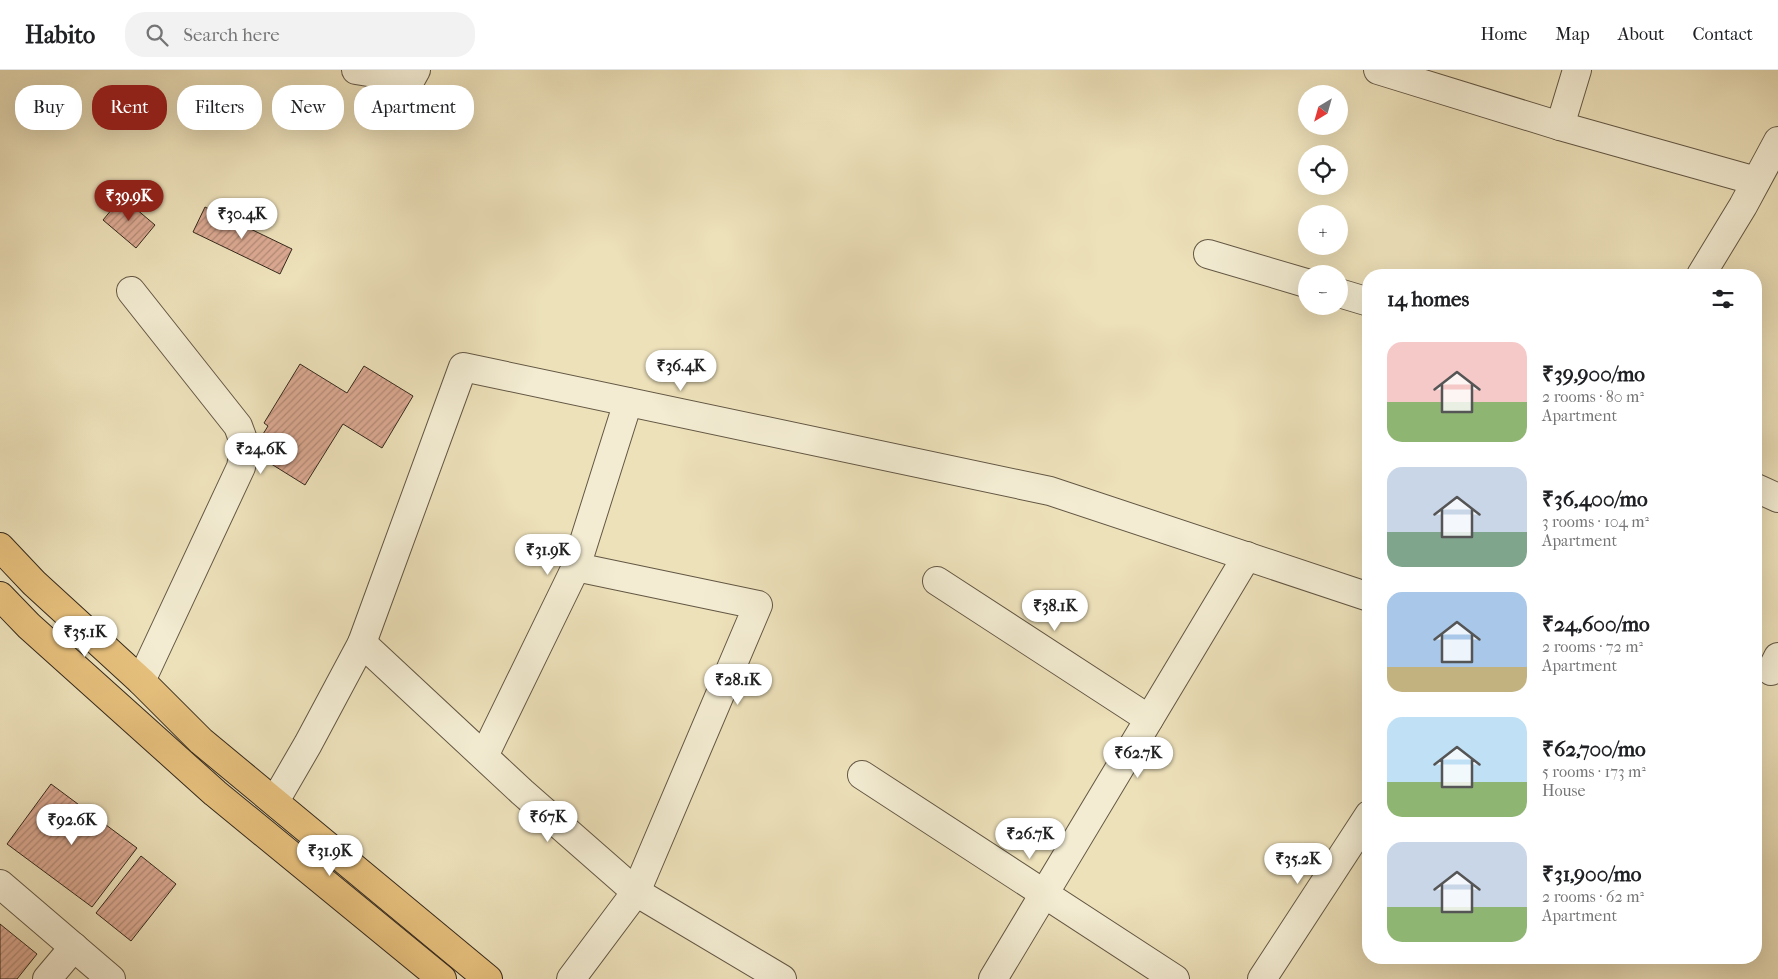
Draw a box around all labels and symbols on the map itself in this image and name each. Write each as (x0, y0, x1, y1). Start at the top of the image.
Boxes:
north arrow (1298, 85, 1348, 135)
pin: ₹39.9K (88, 180, 170, 222)
pin: ₹30.4K (201, 198, 283, 240)
pin: ₹36.4K (640, 350, 722, 392)
pin: ₹24.6K (220, 432, 302, 475)
pin: ₹31.9K (507, 534, 589, 576)
pin: ₹38.1K (1014, 590, 1096, 632)
pin: ₹35.1K (44, 616, 126, 658)
pin: ₹28.1K (697, 664, 779, 706)
pin: ₹62.7K (1097, 736, 1179, 779)
pin: ₹67K (518, 800, 578, 843)
pin: ₹92.6K (31, 804, 113, 846)
pin: ₹26.7K (989, 818, 1071, 860)
pin: ₹31.9K (289, 834, 371, 877)
pin: ₹35.2K (1257, 842, 1339, 885)

